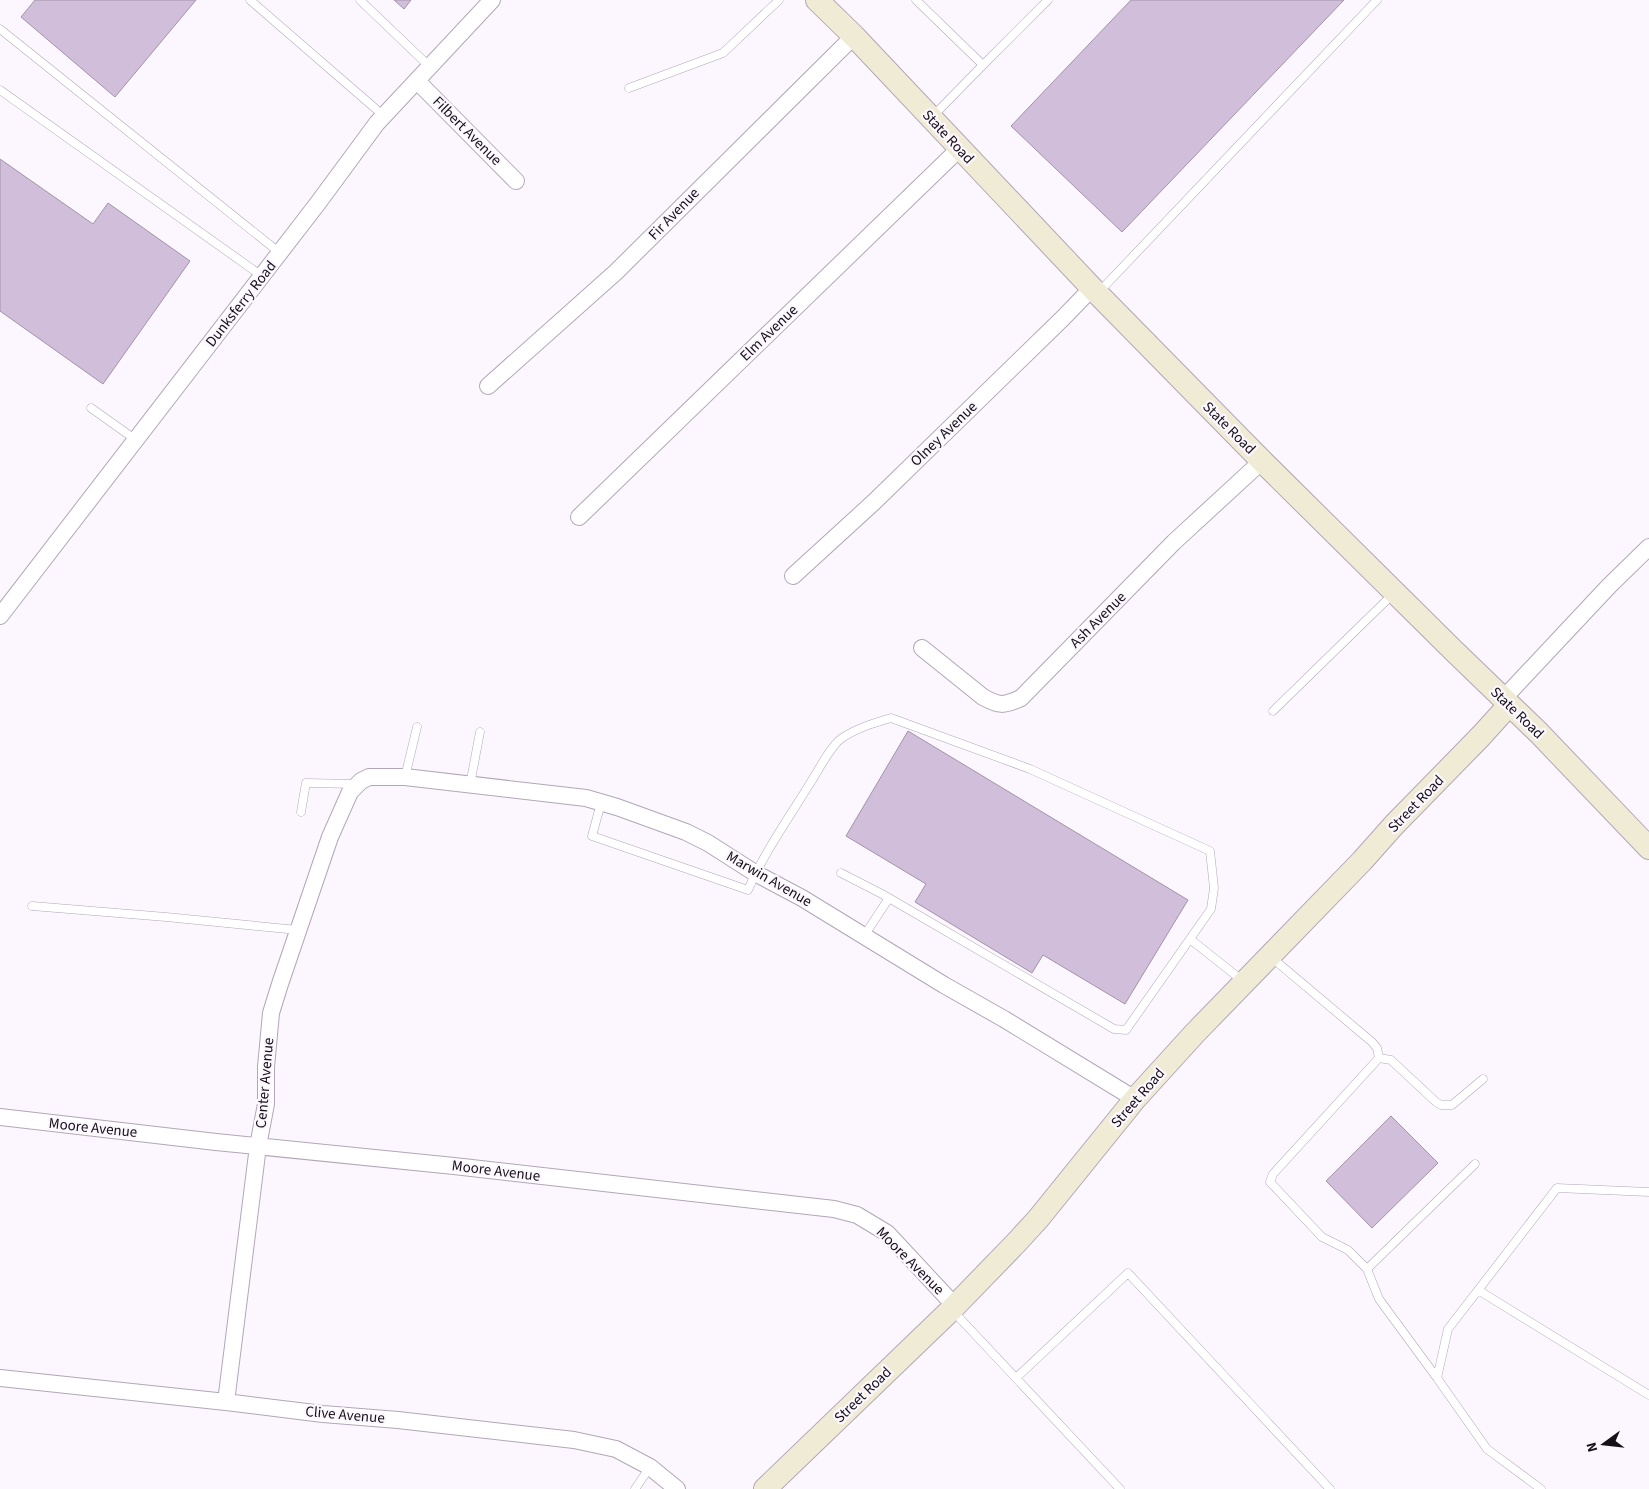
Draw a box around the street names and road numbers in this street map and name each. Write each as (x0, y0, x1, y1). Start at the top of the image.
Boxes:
street label: Filbert Avenue (428, 92, 506, 170)
street label: State Road (917, 105, 979, 169)
street label: Fir Avenue (644, 183, 704, 245)
street label: Dunksferry Road (201, 257, 281, 351)
street label: Elm Avenue (735, 300, 803, 366)
street label: Olney Avenue (906, 397, 982, 471)
street label: State Road (1198, 397, 1260, 459)
street label: Ash Avenue (1065, 587, 1131, 653)
street label: State Road (1486, 682, 1548, 744)
street label: Street Road (1383, 771, 1449, 837)
street label: Marwin Avenue (722, 846, 816, 912)
street label: Center Avenue (251, 1037, 279, 1129)
street label: Street Road (1106, 1064, 1170, 1132)
street label: Moore Avenue (48, 1113, 138, 1143)
street label: Moore Avenue (451, 1155, 541, 1187)
street label: Moore Avenue (871, 1222, 949, 1300)
street label: Street Road (830, 1362, 896, 1428)
street label: Clive Avenue (304, 1401, 386, 1429)

